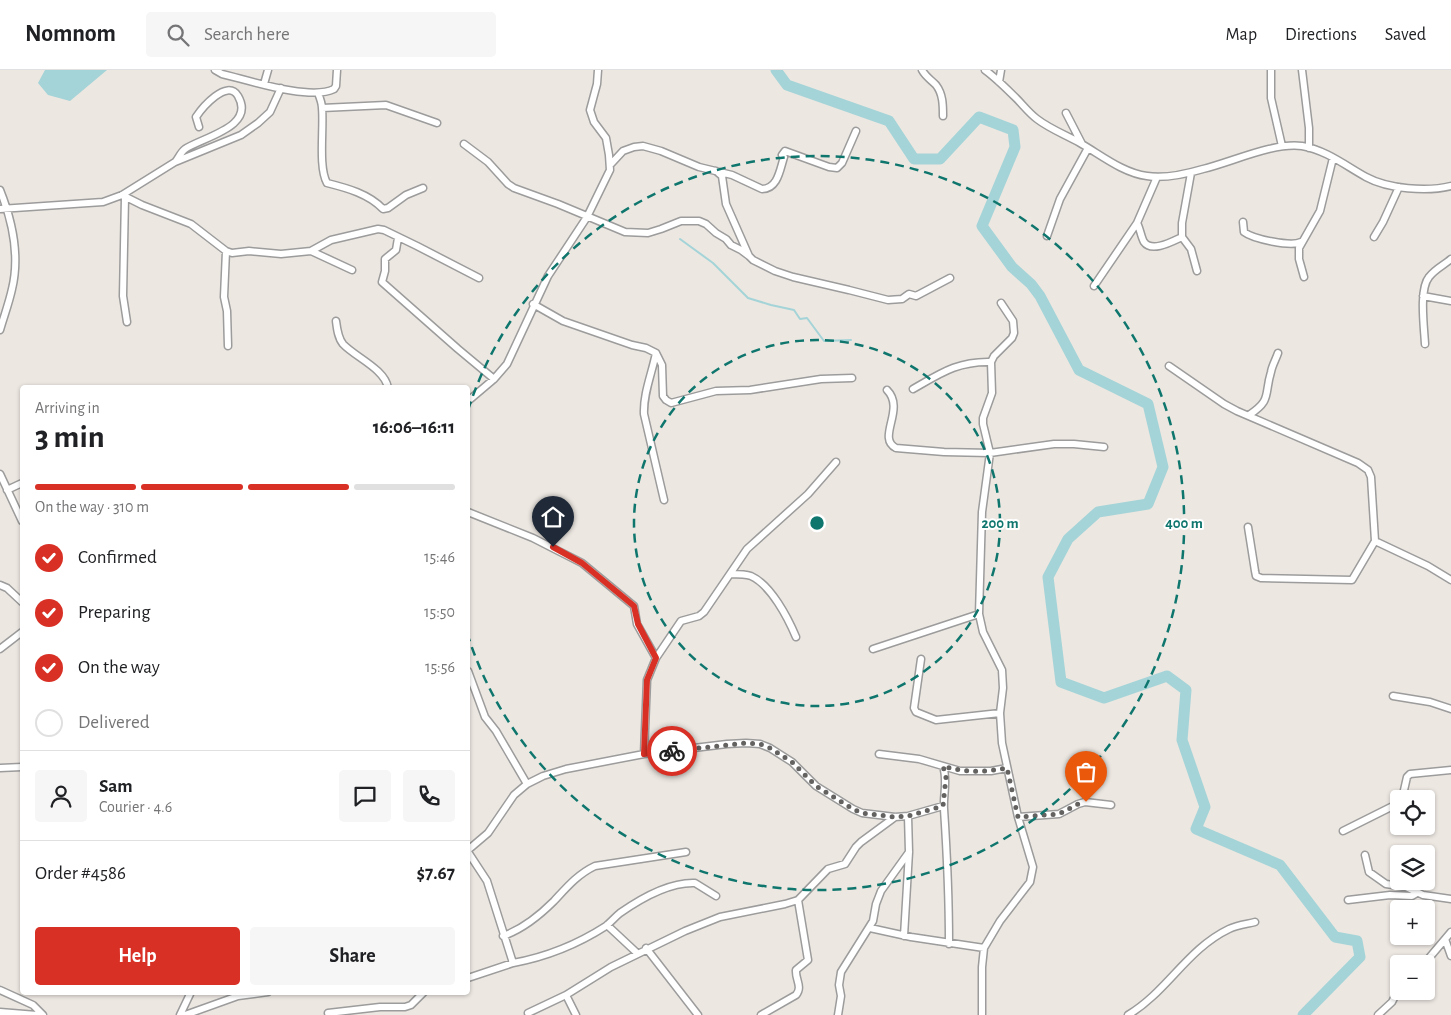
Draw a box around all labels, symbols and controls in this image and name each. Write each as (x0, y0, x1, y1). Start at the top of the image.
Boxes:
search box (146, 12, 496, 57)
icon: search (164, 21, 192, 49)
text: Nomnom (25, 22, 116, 46)
text: Search here (204, 25, 290, 44)
text: Map (1226, 26, 1257, 44)
text: Directions (1285, 26, 1357, 44)
text: Saved (1385, 26, 1426, 44)
text: Arriving in (35, 400, 100, 416)
text: 16:06–16:11 (373, 418, 455, 437)
text: 3 min (35, 421, 105, 453)
pin (532, 496, 574, 547)
text: On the way · 310 m (35, 499, 149, 515)
icon: home (539, 503, 567, 531)
centre of rings (808, 514, 826, 532)
text: 200 m (981, 516, 1019, 531)
text: 400 m (1165, 516, 1203, 531)
icon: check (35, 544, 63, 572)
text: Confirmed (78, 548, 157, 567)
text: 15:46 (424, 549, 455, 565)
icon: check (35, 599, 63, 627)
text: Preparing (78, 603, 151, 622)
text: 15:50 (424, 604, 455, 620)
icon: check (35, 654, 63, 682)
text: On the way (78, 658, 160, 677)
text: 15:56 (425, 659, 455, 675)
text: Delivered (78, 713, 150, 732)
courier (647, 726, 697, 776)
icon: bike (658, 737, 686, 765)
pin (1065, 751, 1107, 802)
icon: bag (1072, 758, 1100, 786)
button: person (35, 770, 87, 822)
button: chat (339, 770, 391, 822)
button: phone (403, 770, 455, 822)
text: Sam (99, 777, 133, 796)
map controls (1390, 790, 1435, 1000)
button: locate (1390, 790, 1435, 835)
text: Courier · 4.6 (99, 799, 172, 815)
button: layers (1390, 845, 1435, 890)
text: Order #4586 (35, 864, 126, 883)
text: $7.67 (417, 864, 455, 883)
button: + (1390, 900, 1435, 945)
button: Help (35, 927, 240, 985)
button: Share (250, 927, 455, 985)
button: − (1390, 955, 1435, 1000)

